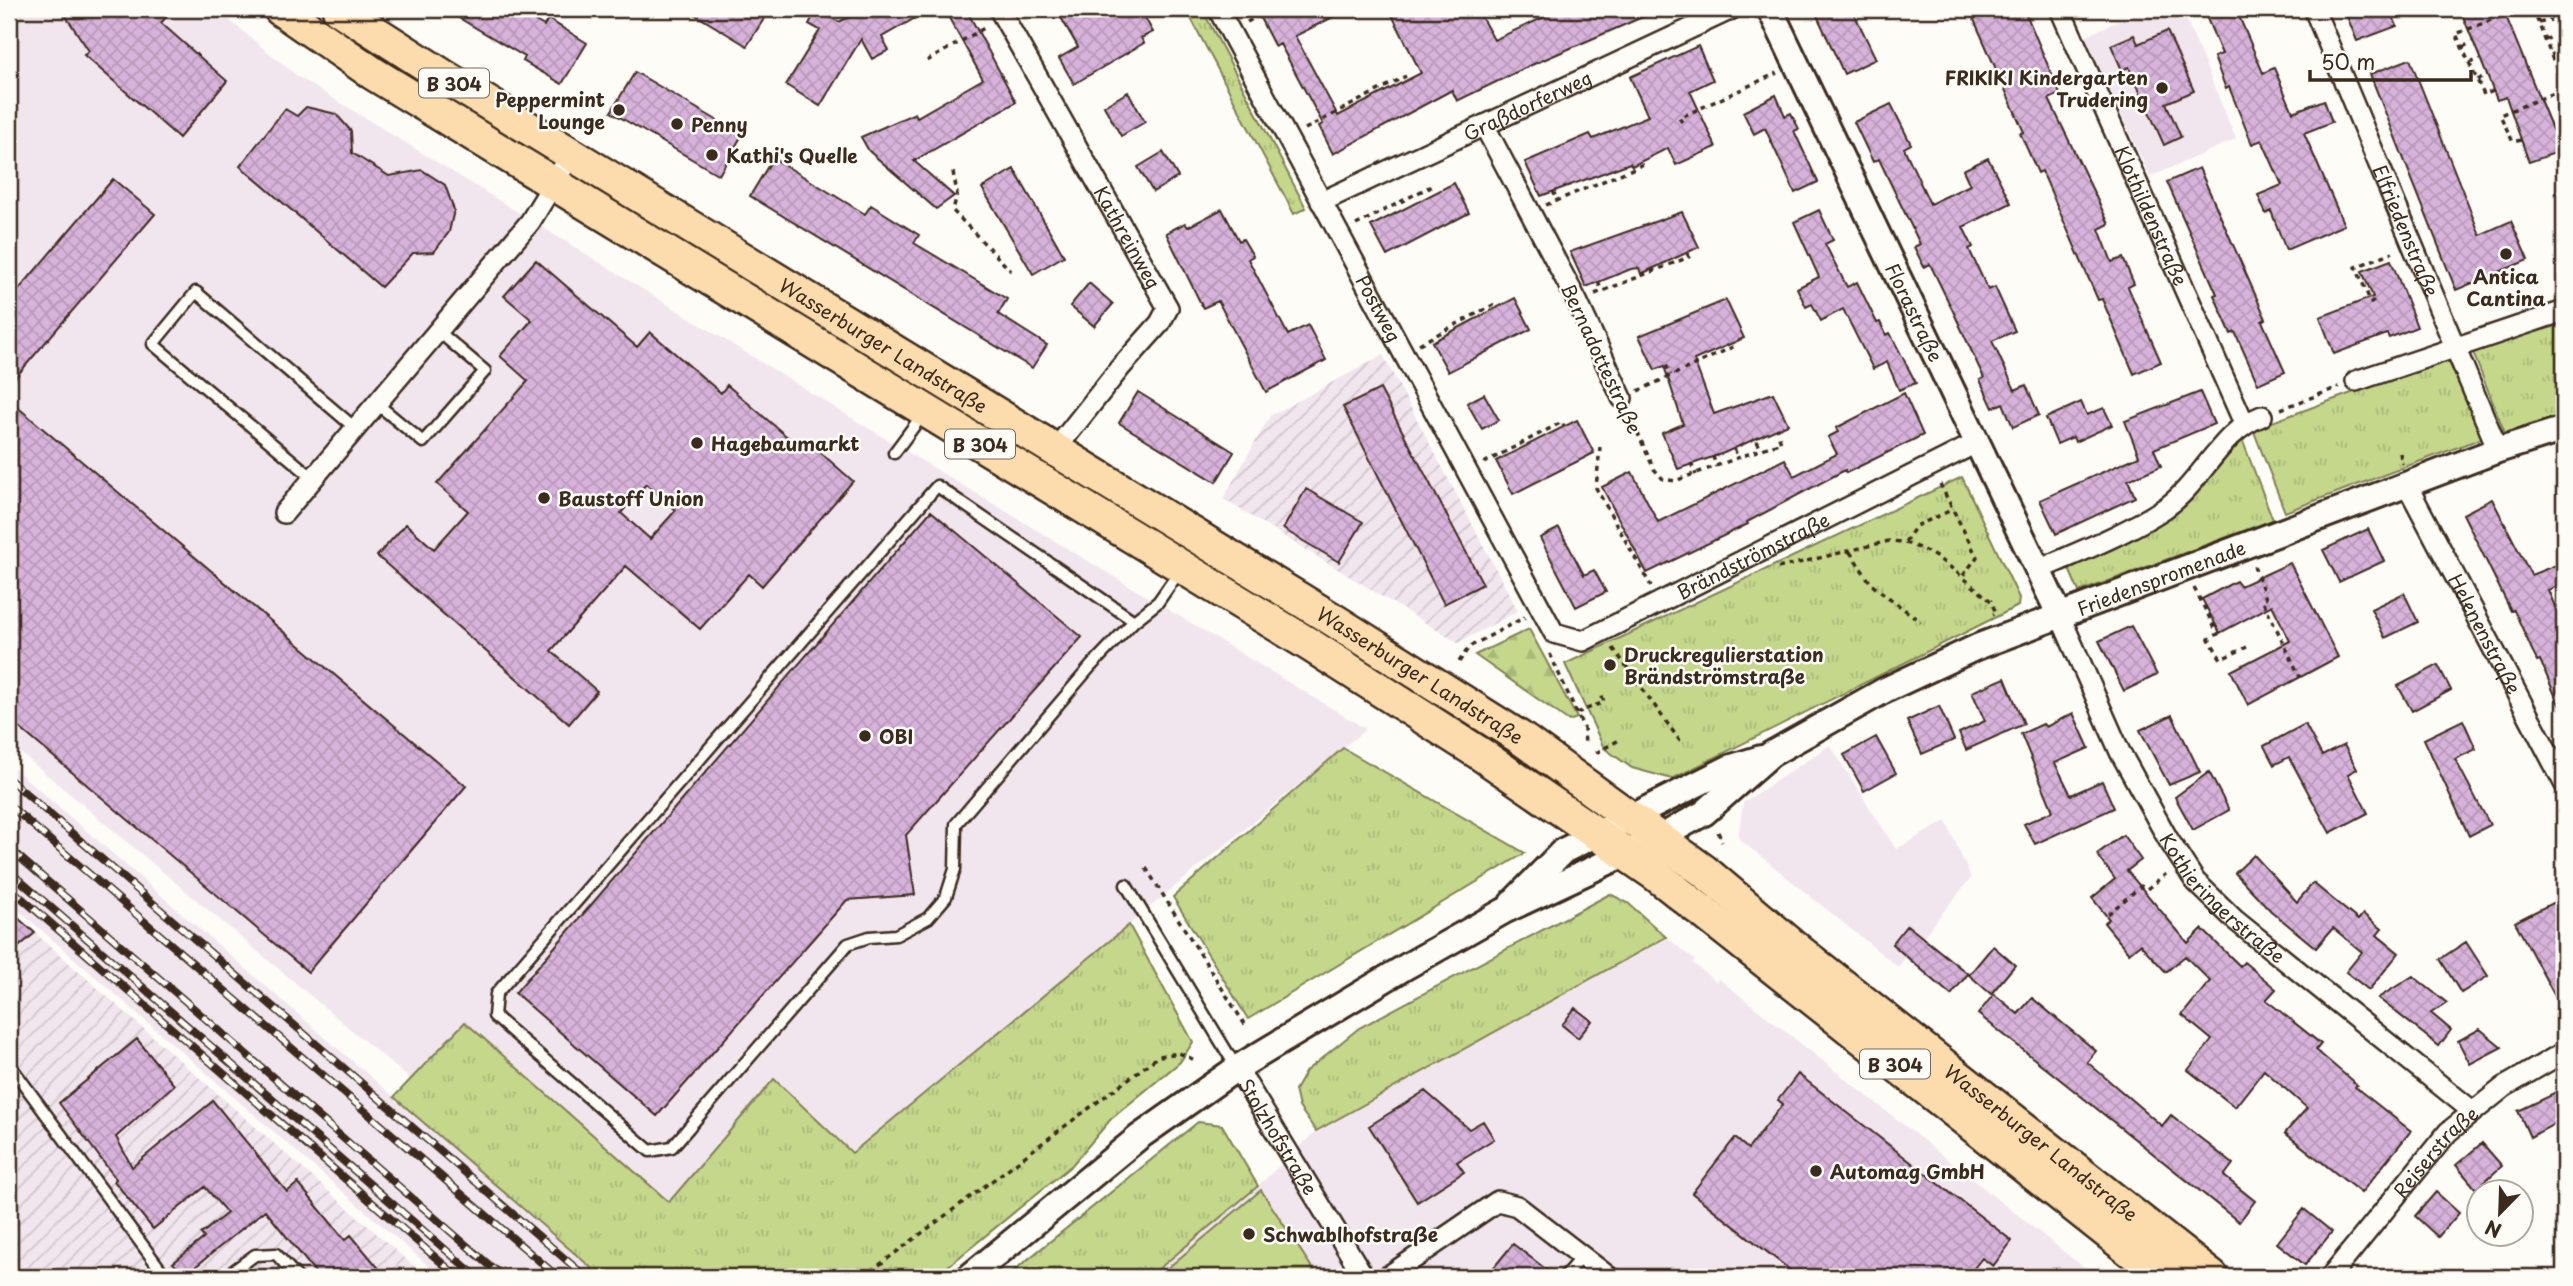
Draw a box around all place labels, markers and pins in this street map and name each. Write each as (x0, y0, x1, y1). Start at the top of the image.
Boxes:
place label: FRIKIKI Kindergarten Trudering (1945, 63, 2148, 113)
marker: FRIKIKI Kindergarten Trudering (2154, 80, 2170, 96)
place label: Peppermint Lounge (495, 85, 605, 135)
marker: Peppermint Lounge (611, 102, 627, 118)
place label: Penny (691, 110, 748, 138)
marker: Penny (669, 116, 685, 132)
place label: Kathi's Quelle (726, 141, 858, 169)
marker: Kathi's Quelle (704, 147, 720, 163)
marker: Antica Cantina (2498, 246, 2514, 262)
place label: Antica Cantina (2466, 262, 2546, 312)
place label: Hagebaumarkt (711, 429, 859, 457)
marker: Hagebaumarkt (689, 435, 705, 451)
place label: Baustoff Union (558, 484, 704, 512)
marker: Baustoff Union (536, 490, 552, 506)
place label: Druckregulierstation Brändströmstraße (1624, 640, 1824, 690)
marker: Druckregulierstation Brändströmstraße (1602, 657, 1618, 673)
place label: OBI (879, 722, 913, 750)
marker: OBI (857, 728, 873, 744)
place label: Automag GmbH (1830, 1157, 1985, 1185)
marker: Automag GmbH (1808, 1163, 1824, 1179)
place label: Schwablhofstraße (1263, 1220, 1438, 1248)
marker: Schwablhofstraße (1241, 1226, 1257, 1242)

